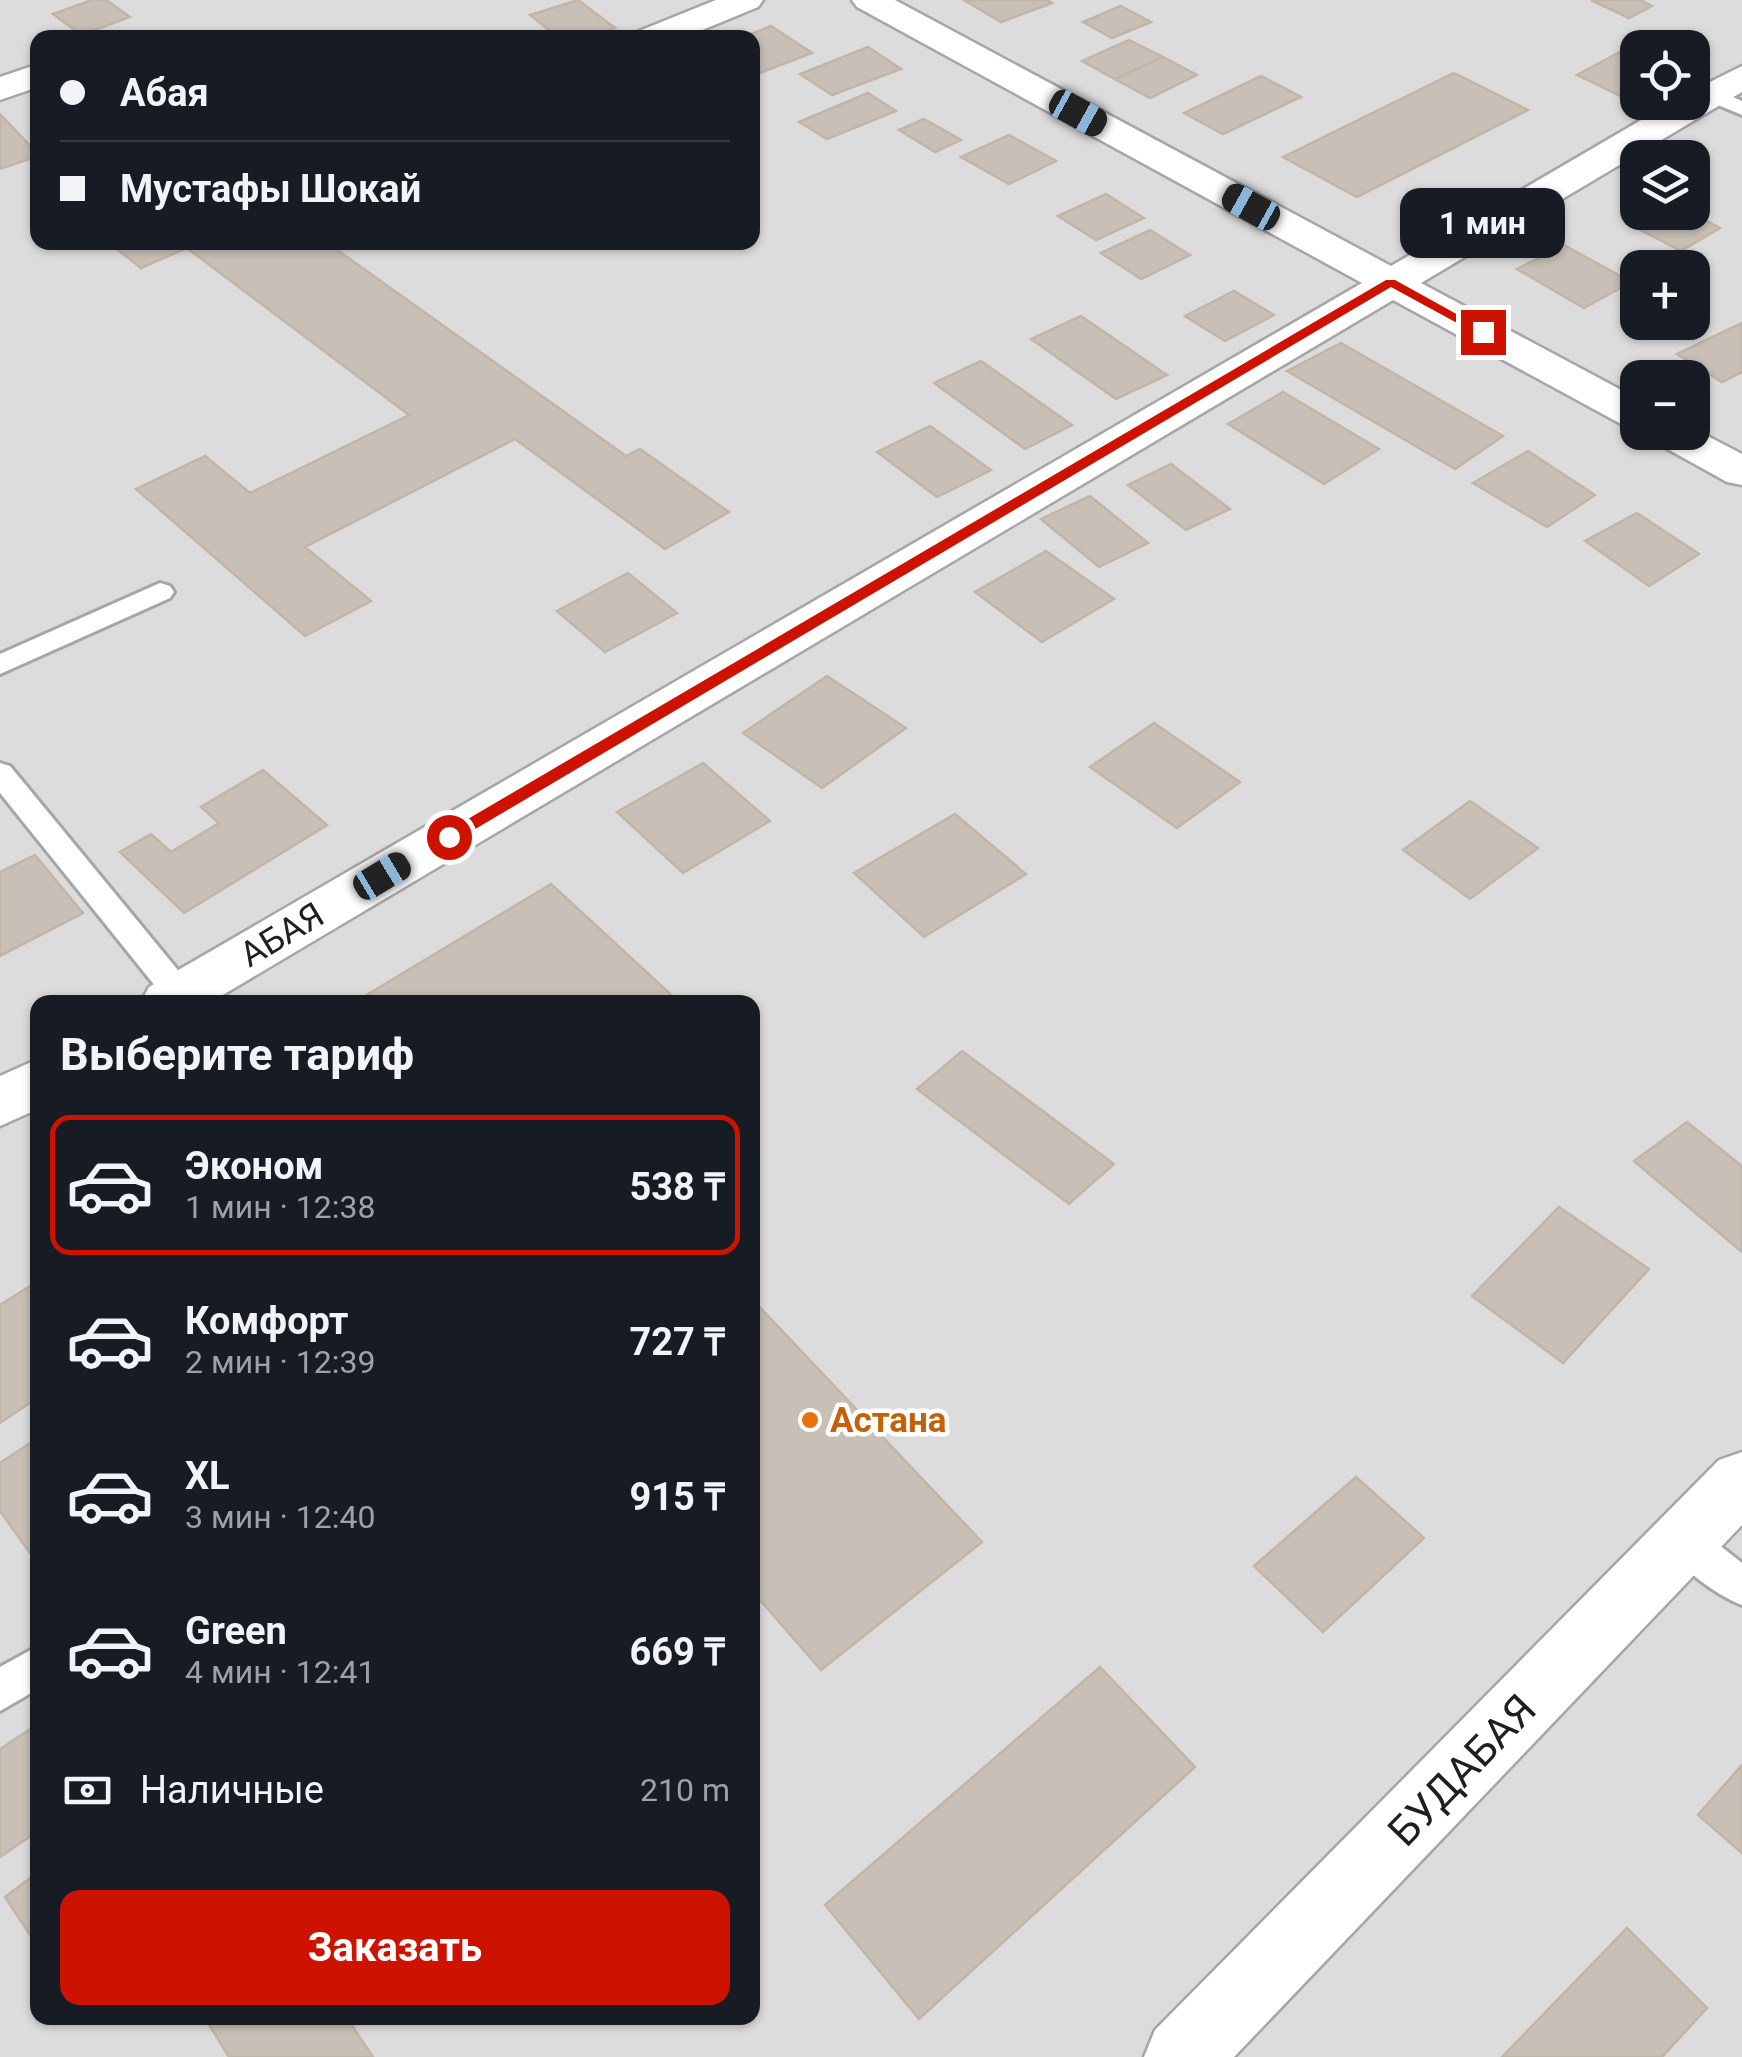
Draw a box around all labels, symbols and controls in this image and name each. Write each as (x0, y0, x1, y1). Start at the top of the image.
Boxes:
map controls (1620, 30, 1710, 450)
button: locate (1620, 30, 1710, 120)
text: Абая (120, 71, 209, 115)
car (1044, 85, 1112, 141)
button: layers (1620, 140, 1710, 230)
text: Мустафы Шокай (120, 167, 421, 211)
car (1217, 179, 1285, 235)
callout: 1 мин (1400, 187, 1566, 257)
text: 1 мин (1439, 204, 1526, 242)
button: + (1620, 250, 1710, 340)
route end (1461, 310, 1506, 355)
button: − (1620, 360, 1710, 450)
route start (427, 815, 472, 860)
car (349, 848, 415, 904)
street label: АБАЯ (233, 894, 331, 976)
text: Выберите тариф (60, 1028, 414, 1081)
icon: car (65, 1140, 155, 1230)
text: Эконом (185, 1144, 323, 1188)
text: 538 ₸ (629, 1165, 725, 1209)
text: 1 мин · 12:38 (185, 1188, 376, 1226)
icon: car (65, 1295, 155, 1385)
text: Комфорт (185, 1299, 348, 1343)
text: 727 ₸ (629, 1320, 725, 1364)
text: 2 мин · 12:39 (185, 1343, 376, 1381)
place label: Астана (830, 1400, 947, 1441)
marker: Астана (799, 1409, 821, 1431)
icon: car (65, 1450, 155, 1540)
text: XL (185, 1454, 230, 1498)
text: 915 ₸ (629, 1475, 725, 1519)
text: 3 мин · 12:40 (185, 1498, 376, 1536)
icon: car (65, 1605, 155, 1695)
text: Green (185, 1609, 287, 1653)
text: 669 ₸ (629, 1630, 725, 1674)
text: 4 мин · 12:41 (185, 1653, 376, 1691)
street label: БУДАБАЯ (1378, 1684, 1546, 1856)
icon: cash (60, 1763, 115, 1818)
text: Наличные (140, 1768, 324, 1812)
text: 210 m (640, 1771, 730, 1809)
button: Заказать (60, 1890, 730, 2005)

